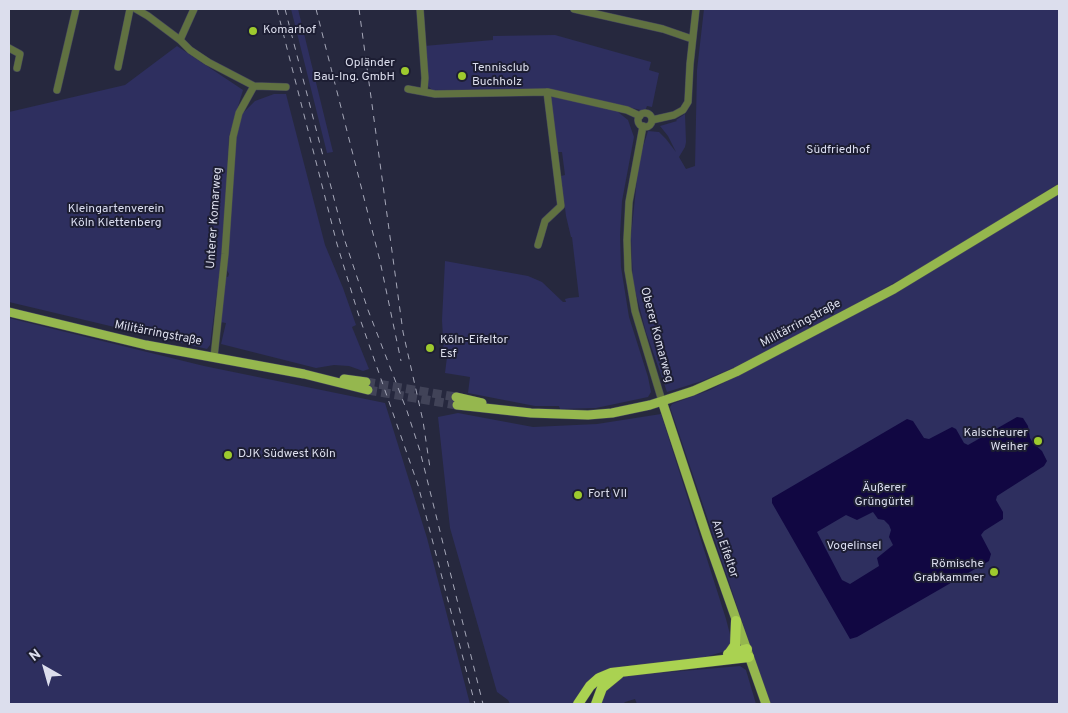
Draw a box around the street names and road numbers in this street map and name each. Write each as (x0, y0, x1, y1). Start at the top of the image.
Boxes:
street label: Unterer Komarweg (204, 167, 226, 269)
street label: Oberer Komarweg (636, 286, 676, 384)
street label: Militärringstraße (758, 297, 844, 351)
street label: Militärringstraße (113, 318, 203, 350)
street label: Am Eifeltor (707, 518, 741, 580)

